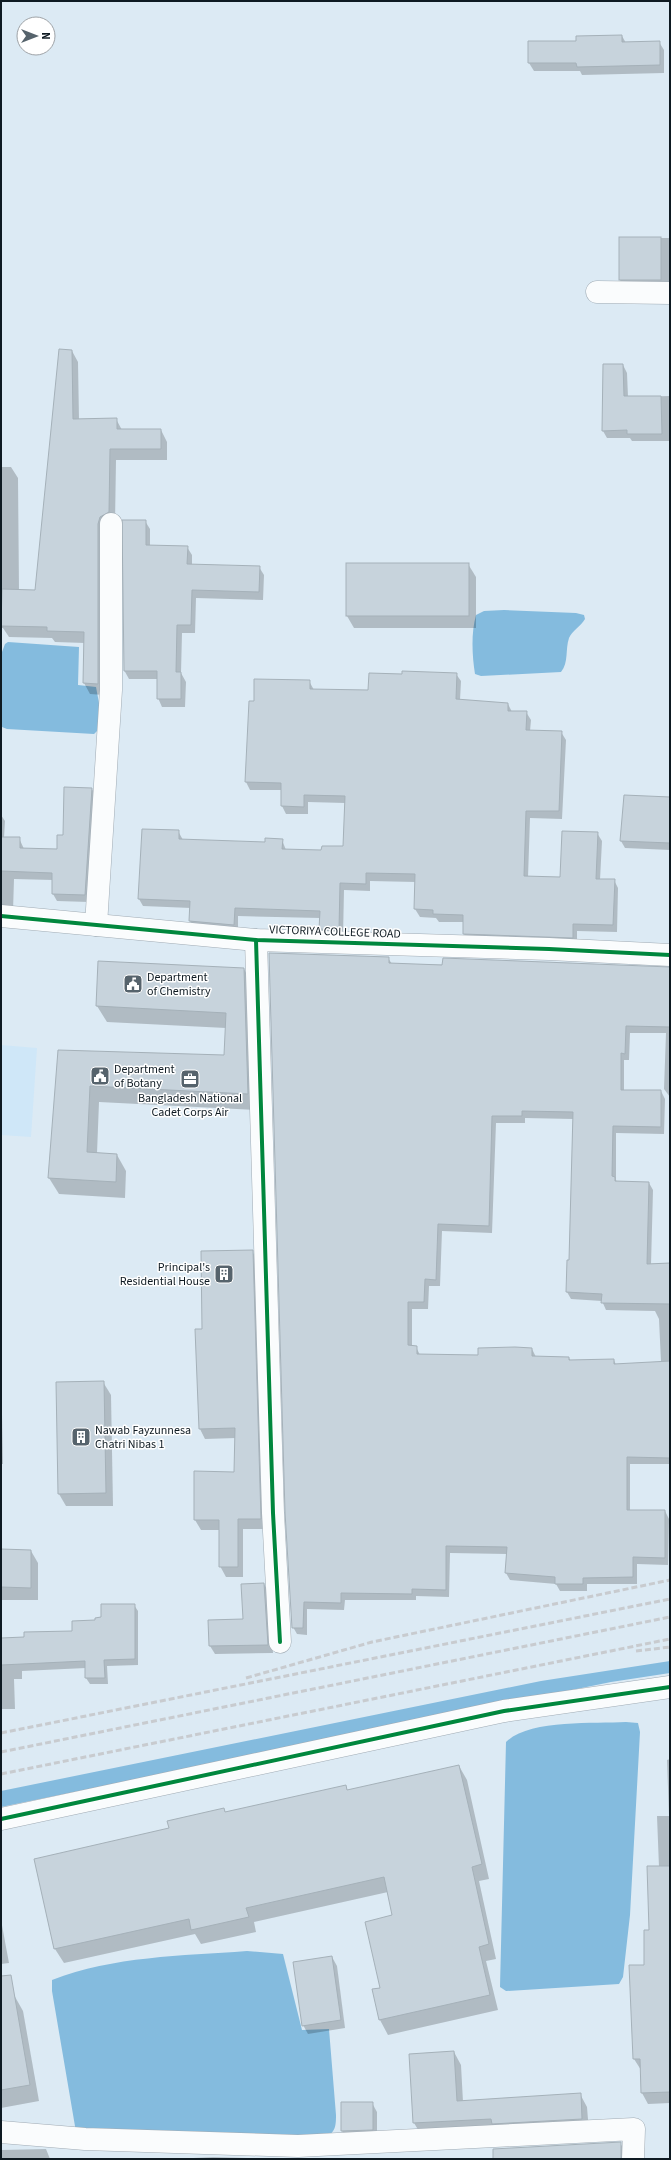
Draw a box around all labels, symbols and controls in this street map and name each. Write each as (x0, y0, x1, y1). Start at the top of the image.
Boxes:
north arrow (16, 16, 56, 56)
text: N (38, 32, 53, 40)
street label: VICTORIYA COLLEGE ROAD (269, 921, 401, 943)
place label: Department of Chemistry (147, 969, 211, 1000)
public building icon: Department of Chemistry (122, 973, 144, 995)
place label: Department of Botany (114, 1061, 175, 1092)
public building icon: Department of Botany (89, 1065, 111, 1087)
office icon: Bangladesh National Cadet Corps Air (179, 1068, 201, 1090)
place label: Bangladesh National Cadet Corps Air (138, 1090, 242, 1121)
place label: Principal's Residential House (120, 1259, 210, 1290)
building icon: Principal's Residential House (213, 1263, 235, 1285)
place label: Nawab Fayzunnesa Chatri Nibas 1 (95, 1422, 191, 1453)
building icon: Nawab Fayzunnesa Chatri Nibas 1 (70, 1426, 92, 1448)

